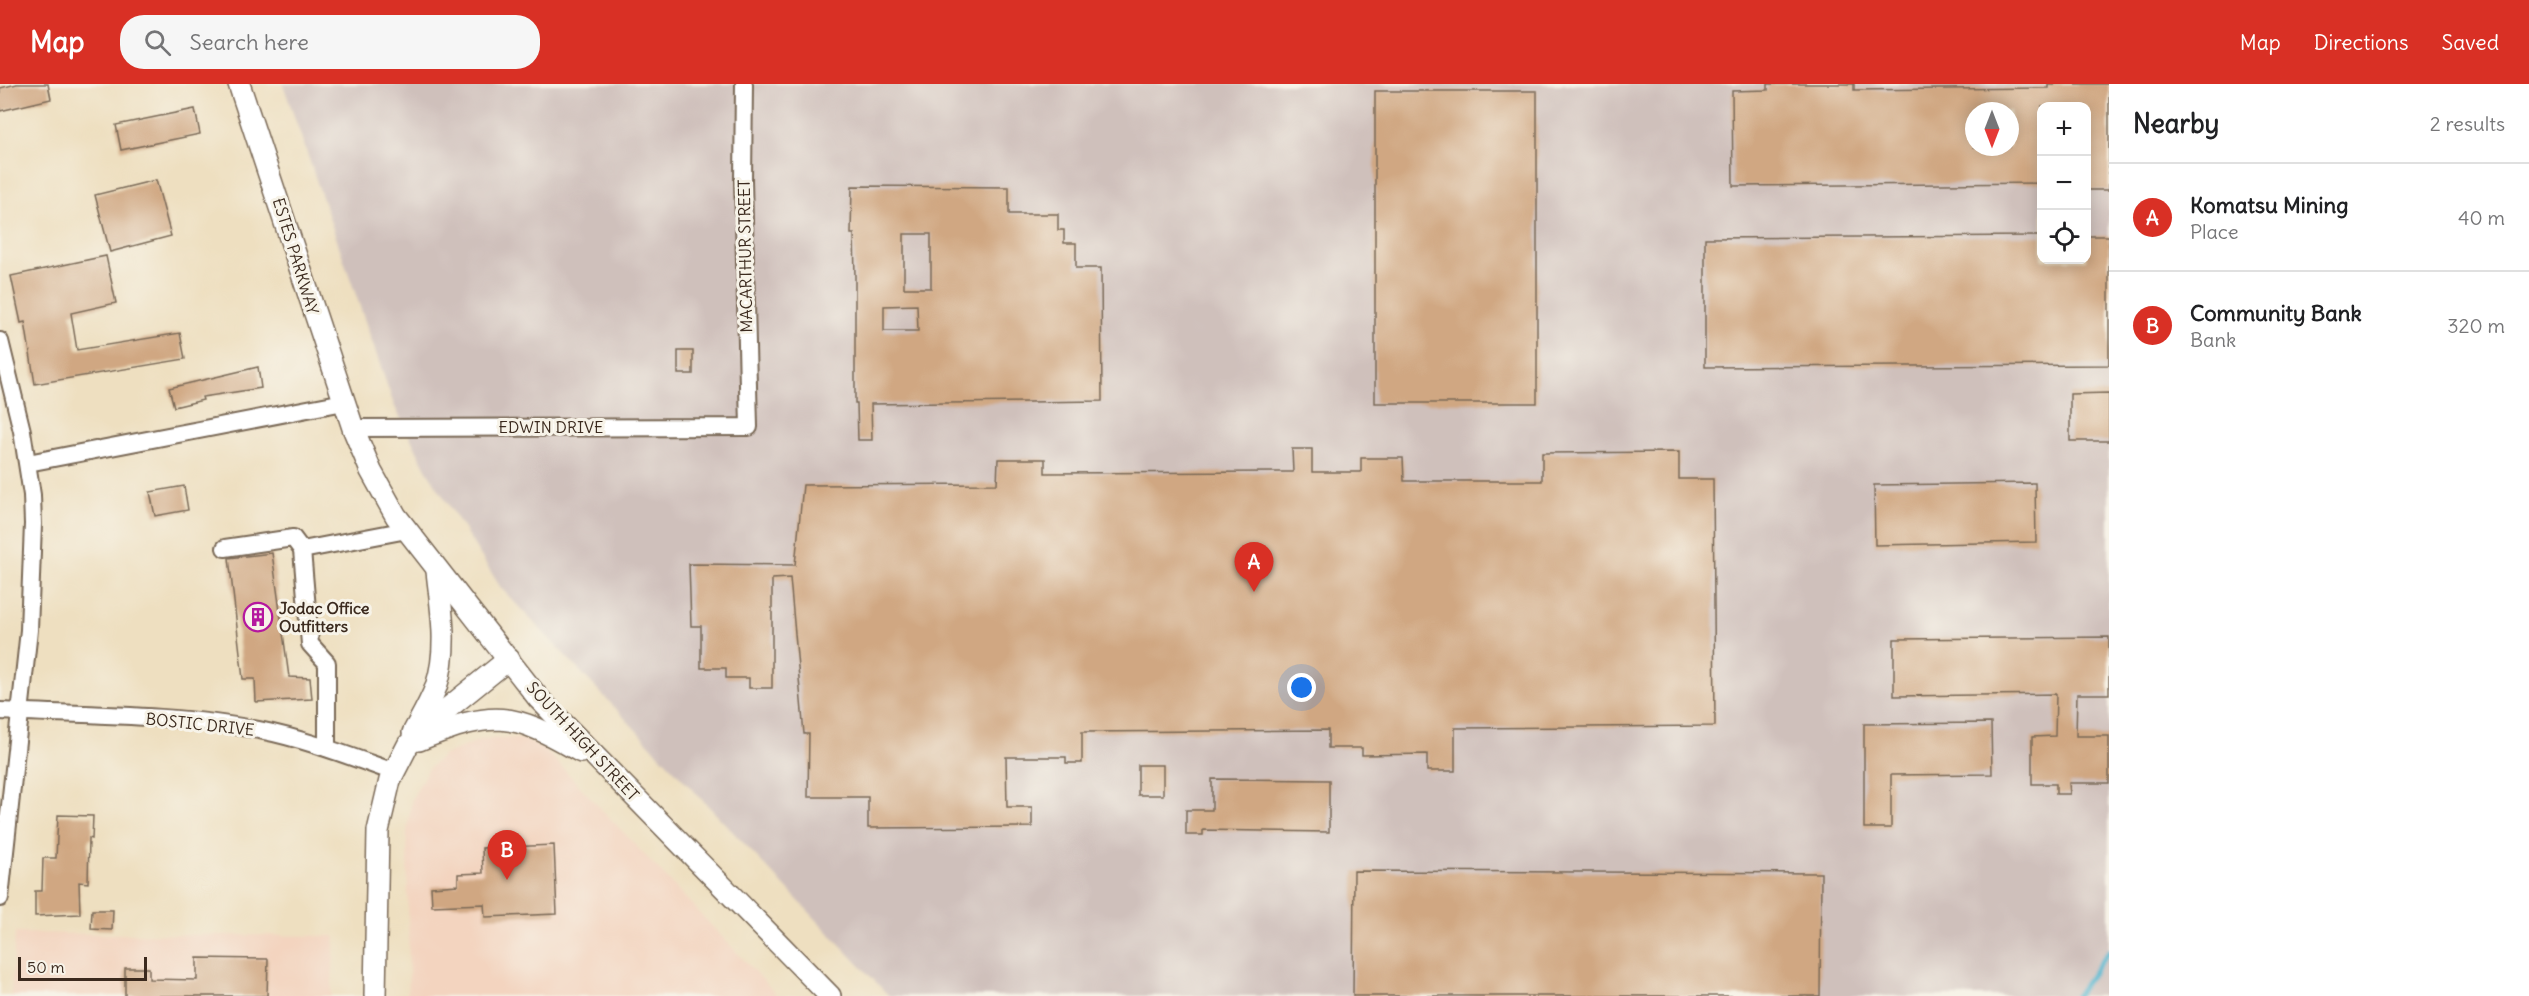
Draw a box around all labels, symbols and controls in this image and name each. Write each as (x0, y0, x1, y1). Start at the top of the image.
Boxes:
search box (120, 15, 540, 69)
text: Map (30, 24, 84, 60)
icon: search (141, 26, 174, 59)
text: Search here (189, 28, 309, 56)
text: Map (2240, 29, 2281, 56)
text: Directions (2314, 29, 2408, 56)
text: Saved (2441, 29, 2499, 56)
north arrow (1965, 102, 2019, 156)
map controls (2037, 102, 2091, 264)
button: + (2037, 102, 2091, 156)
text: Nearby (2133, 107, 2219, 140)
text: 2 results (2430, 111, 2505, 136)
button: − (2037, 156, 2091, 210)
street label: MACARTHUR STREET (734, 179, 756, 333)
text: Komatsu Mining (2190, 191, 2348, 219)
street label: ESTES PARKWAY (269, 195, 323, 317)
text: A (2146, 205, 2159, 230)
text: 40 m (2458, 205, 2505, 230)
button: locate (2037, 210, 2091, 264)
text: Place (2190, 219, 2238, 244)
text: Community Bank (2190, 299, 2362, 327)
text: B (2146, 313, 2159, 338)
text: 320 m (2447, 313, 2505, 338)
text: Bank (2190, 327, 2236, 352)
street label: EDWIN DRIVE (499, 417, 603, 437)
pin: A (1234, 542, 1274, 592)
place label: Jodac Office Outfitters (279, 598, 370, 636)
building icon: Jodac Office Outfitters (242, 601, 274, 633)
your location (1287, 673, 1316, 702)
street label: SOUTH HIGH STREET (523, 677, 643, 805)
street label: BOSTIC DRIVE (145, 708, 255, 740)
pin: B (488, 830, 526, 880)
scale bar (18, 954, 147, 982)
text: 50 m (27, 957, 65, 977)

